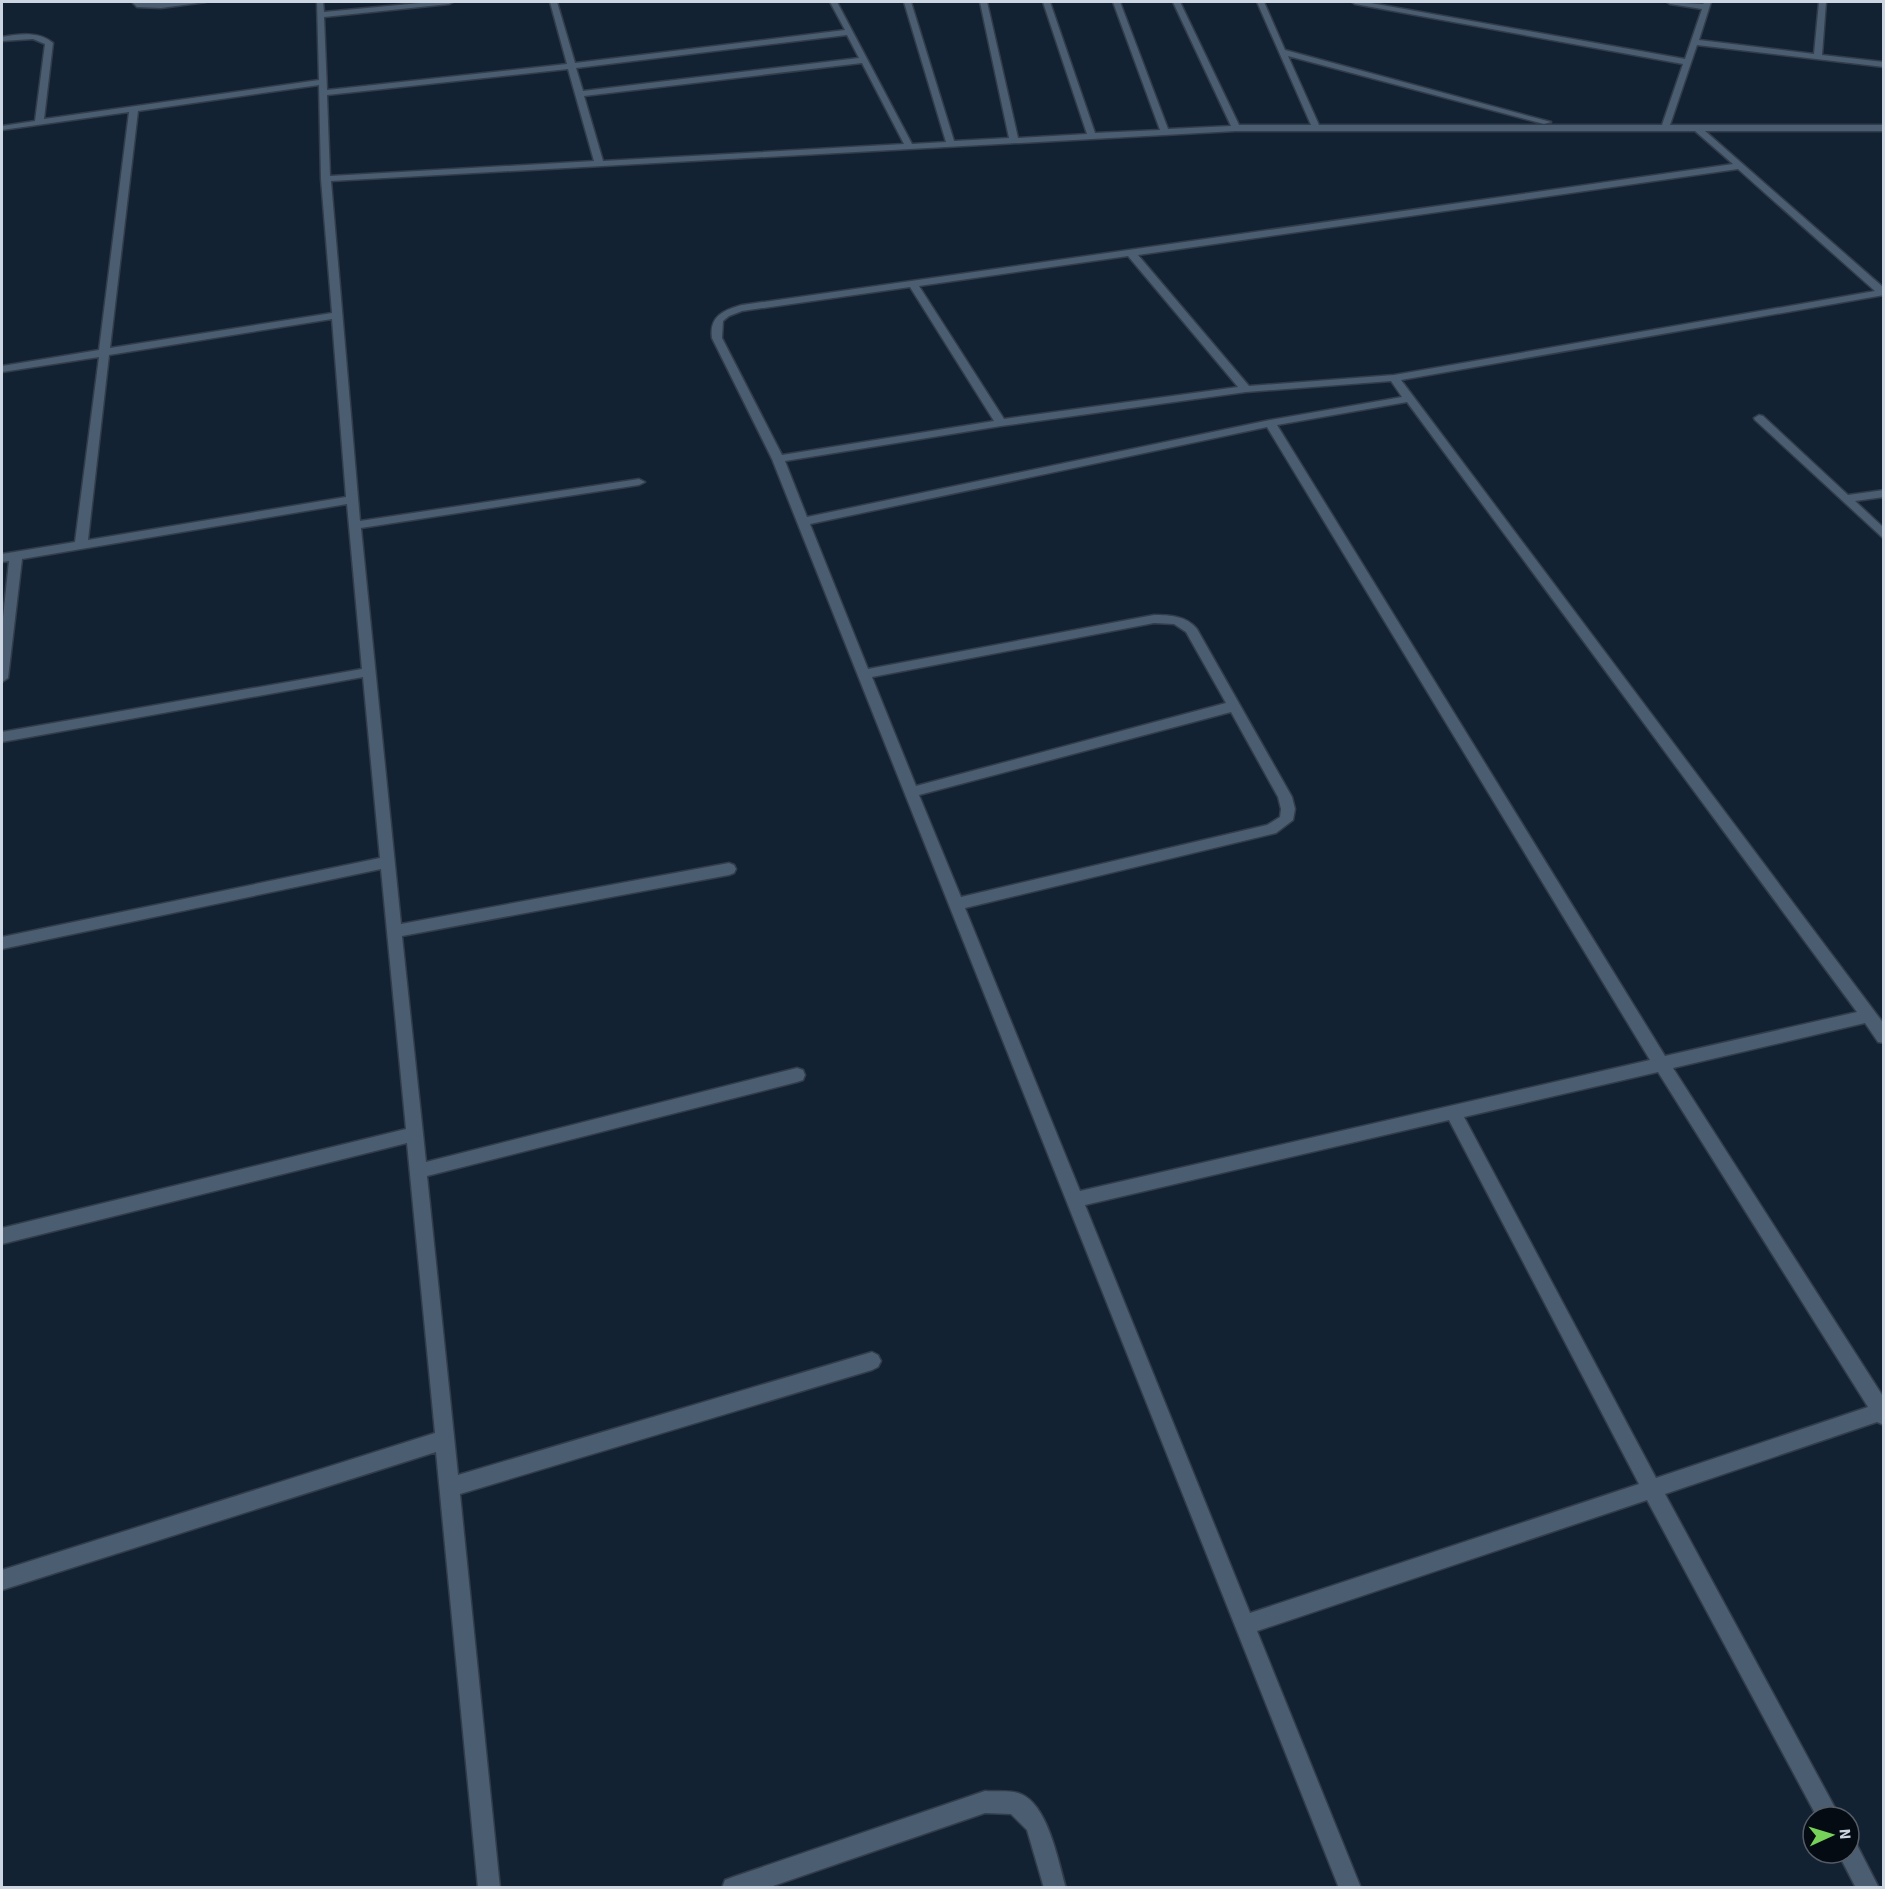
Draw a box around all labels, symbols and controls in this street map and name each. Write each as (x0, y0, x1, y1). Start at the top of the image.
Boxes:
north arrow (1801, 1805, 1861, 1865)
text: N (1834, 1828, 1856, 1840)

